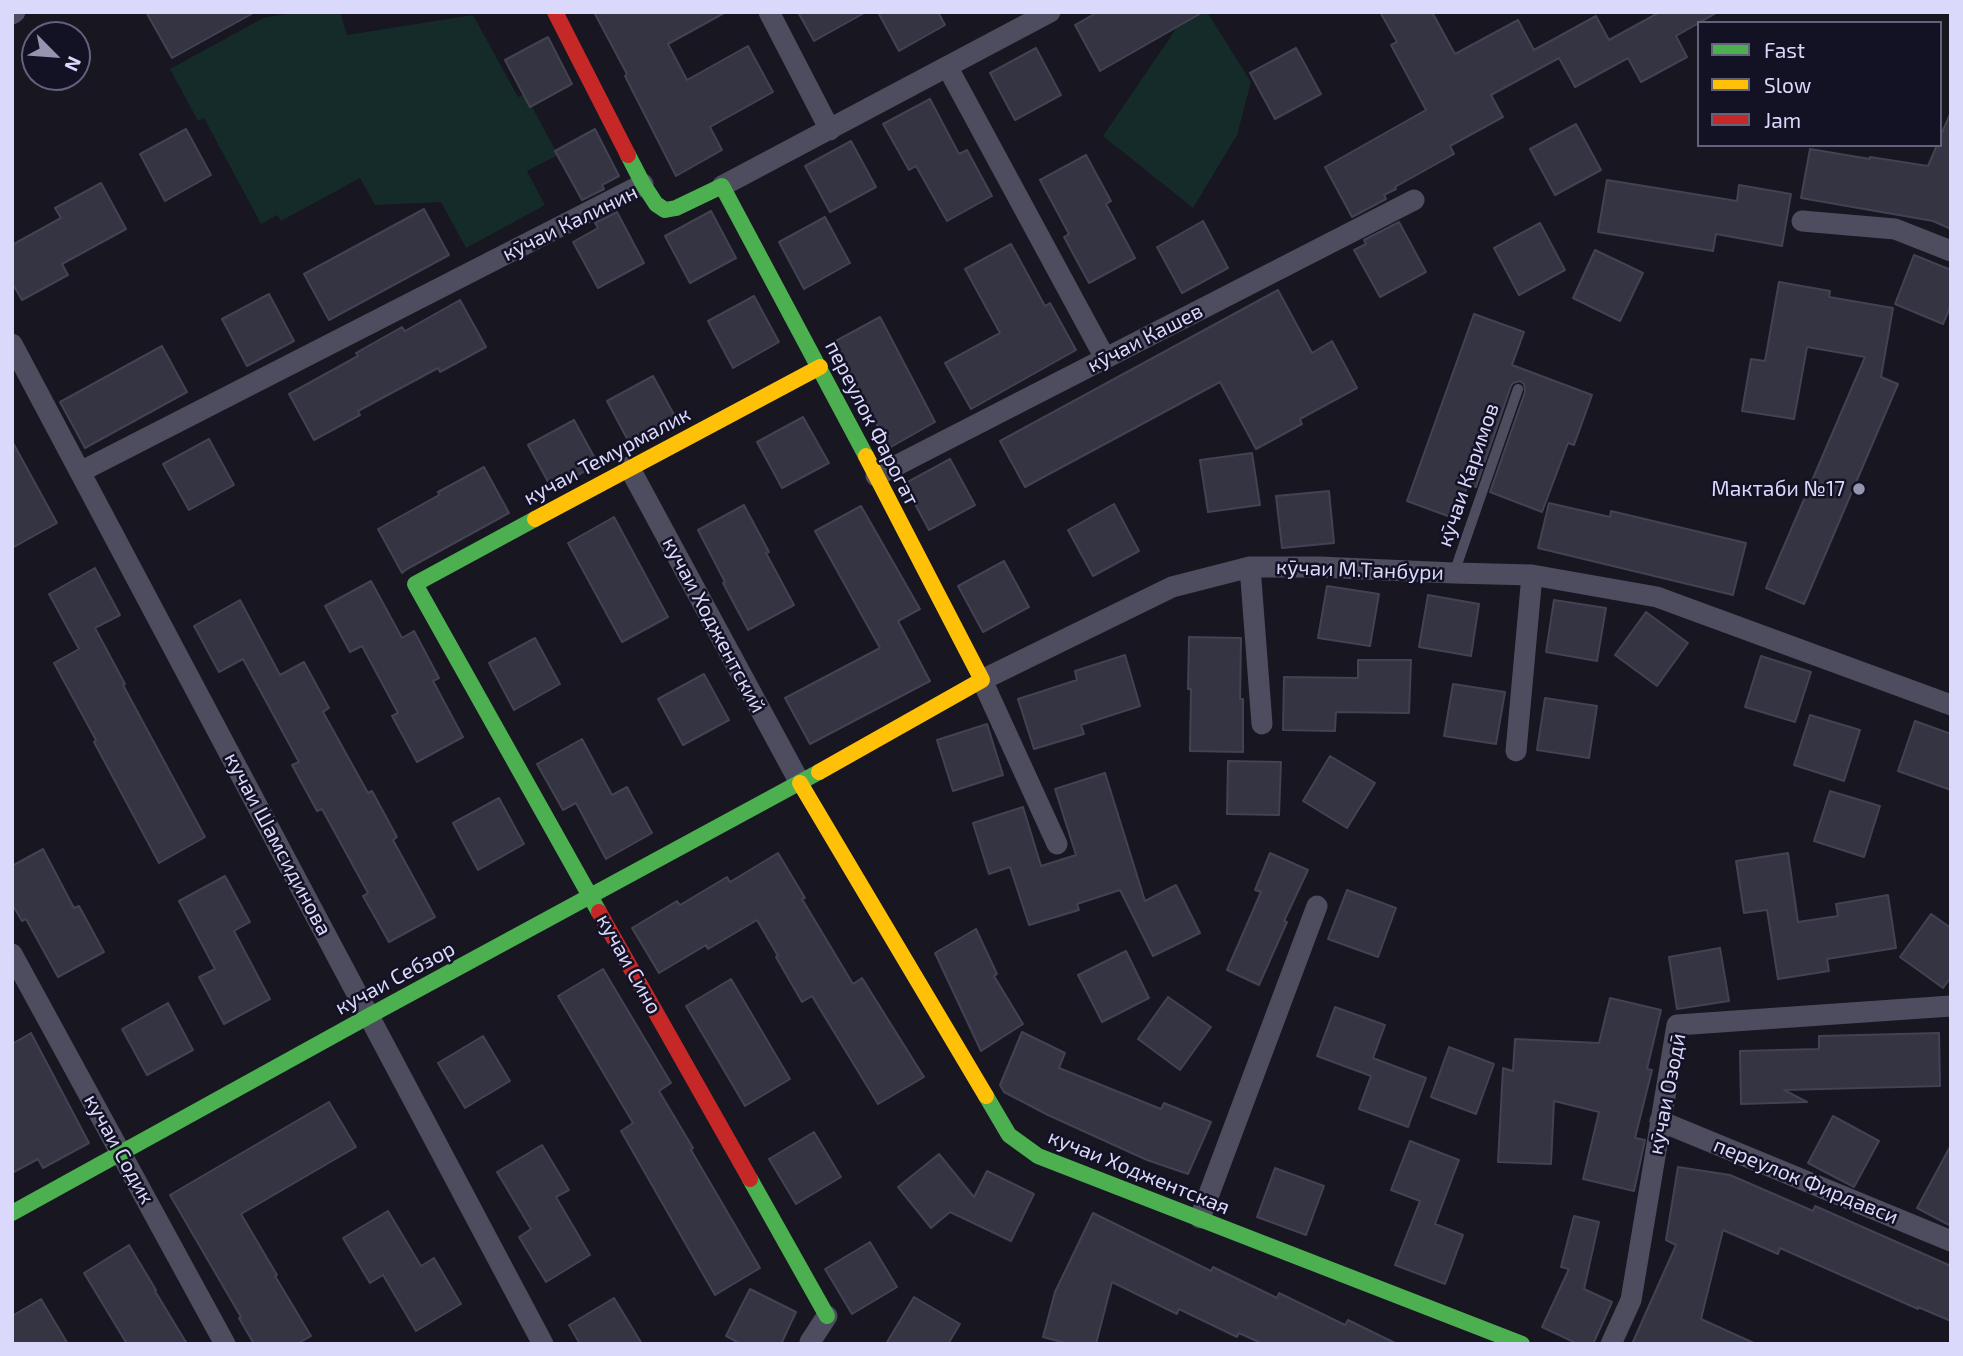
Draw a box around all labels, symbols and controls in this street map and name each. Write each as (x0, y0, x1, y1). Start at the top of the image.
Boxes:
north arrow (21, 21, 91, 91)
legend (1697, 21, 1942, 147)
text: Fast (1764, 37, 1805, 62)
text: N (60, 53, 87, 75)
text: Slow (1764, 72, 1811, 97)
text: Jam (1764, 107, 1801, 132)
street label: кӯчаи Калинин (498, 179, 642, 267)
street label: кӯчаи Кашев (1083, 298, 1207, 378)
street label: переулок Фарогат (820, 336, 924, 510)
street label: кӯчаи Каримов (1432, 400, 1504, 550)
street label: кучаи Темурмалик (519, 401, 695, 511)
place label: Мактаби №17 (1711, 476, 1845, 502)
marker: Мактаби №17 (1851, 481, 1867, 497)
street label: кучаи Ходжентский (657, 533, 771, 717)
street label: кӯчаи М.Танбури (1276, 554, 1444, 586)
street label: кучаи Шамсидинова (219, 748, 337, 940)
street label: кучаи Сино (591, 909, 667, 1019)
street label: кучаи Себзор (331, 936, 459, 1020)
street label: кӯчаи Озодӣ (1643, 1031, 1691, 1157)
street label: кучаи Содик (78, 1090, 160, 1208)
street label: кучаи Ходжентская (1044, 1124, 1234, 1220)
street label: переулок Фирдавси (1710, 1132, 1902, 1230)

